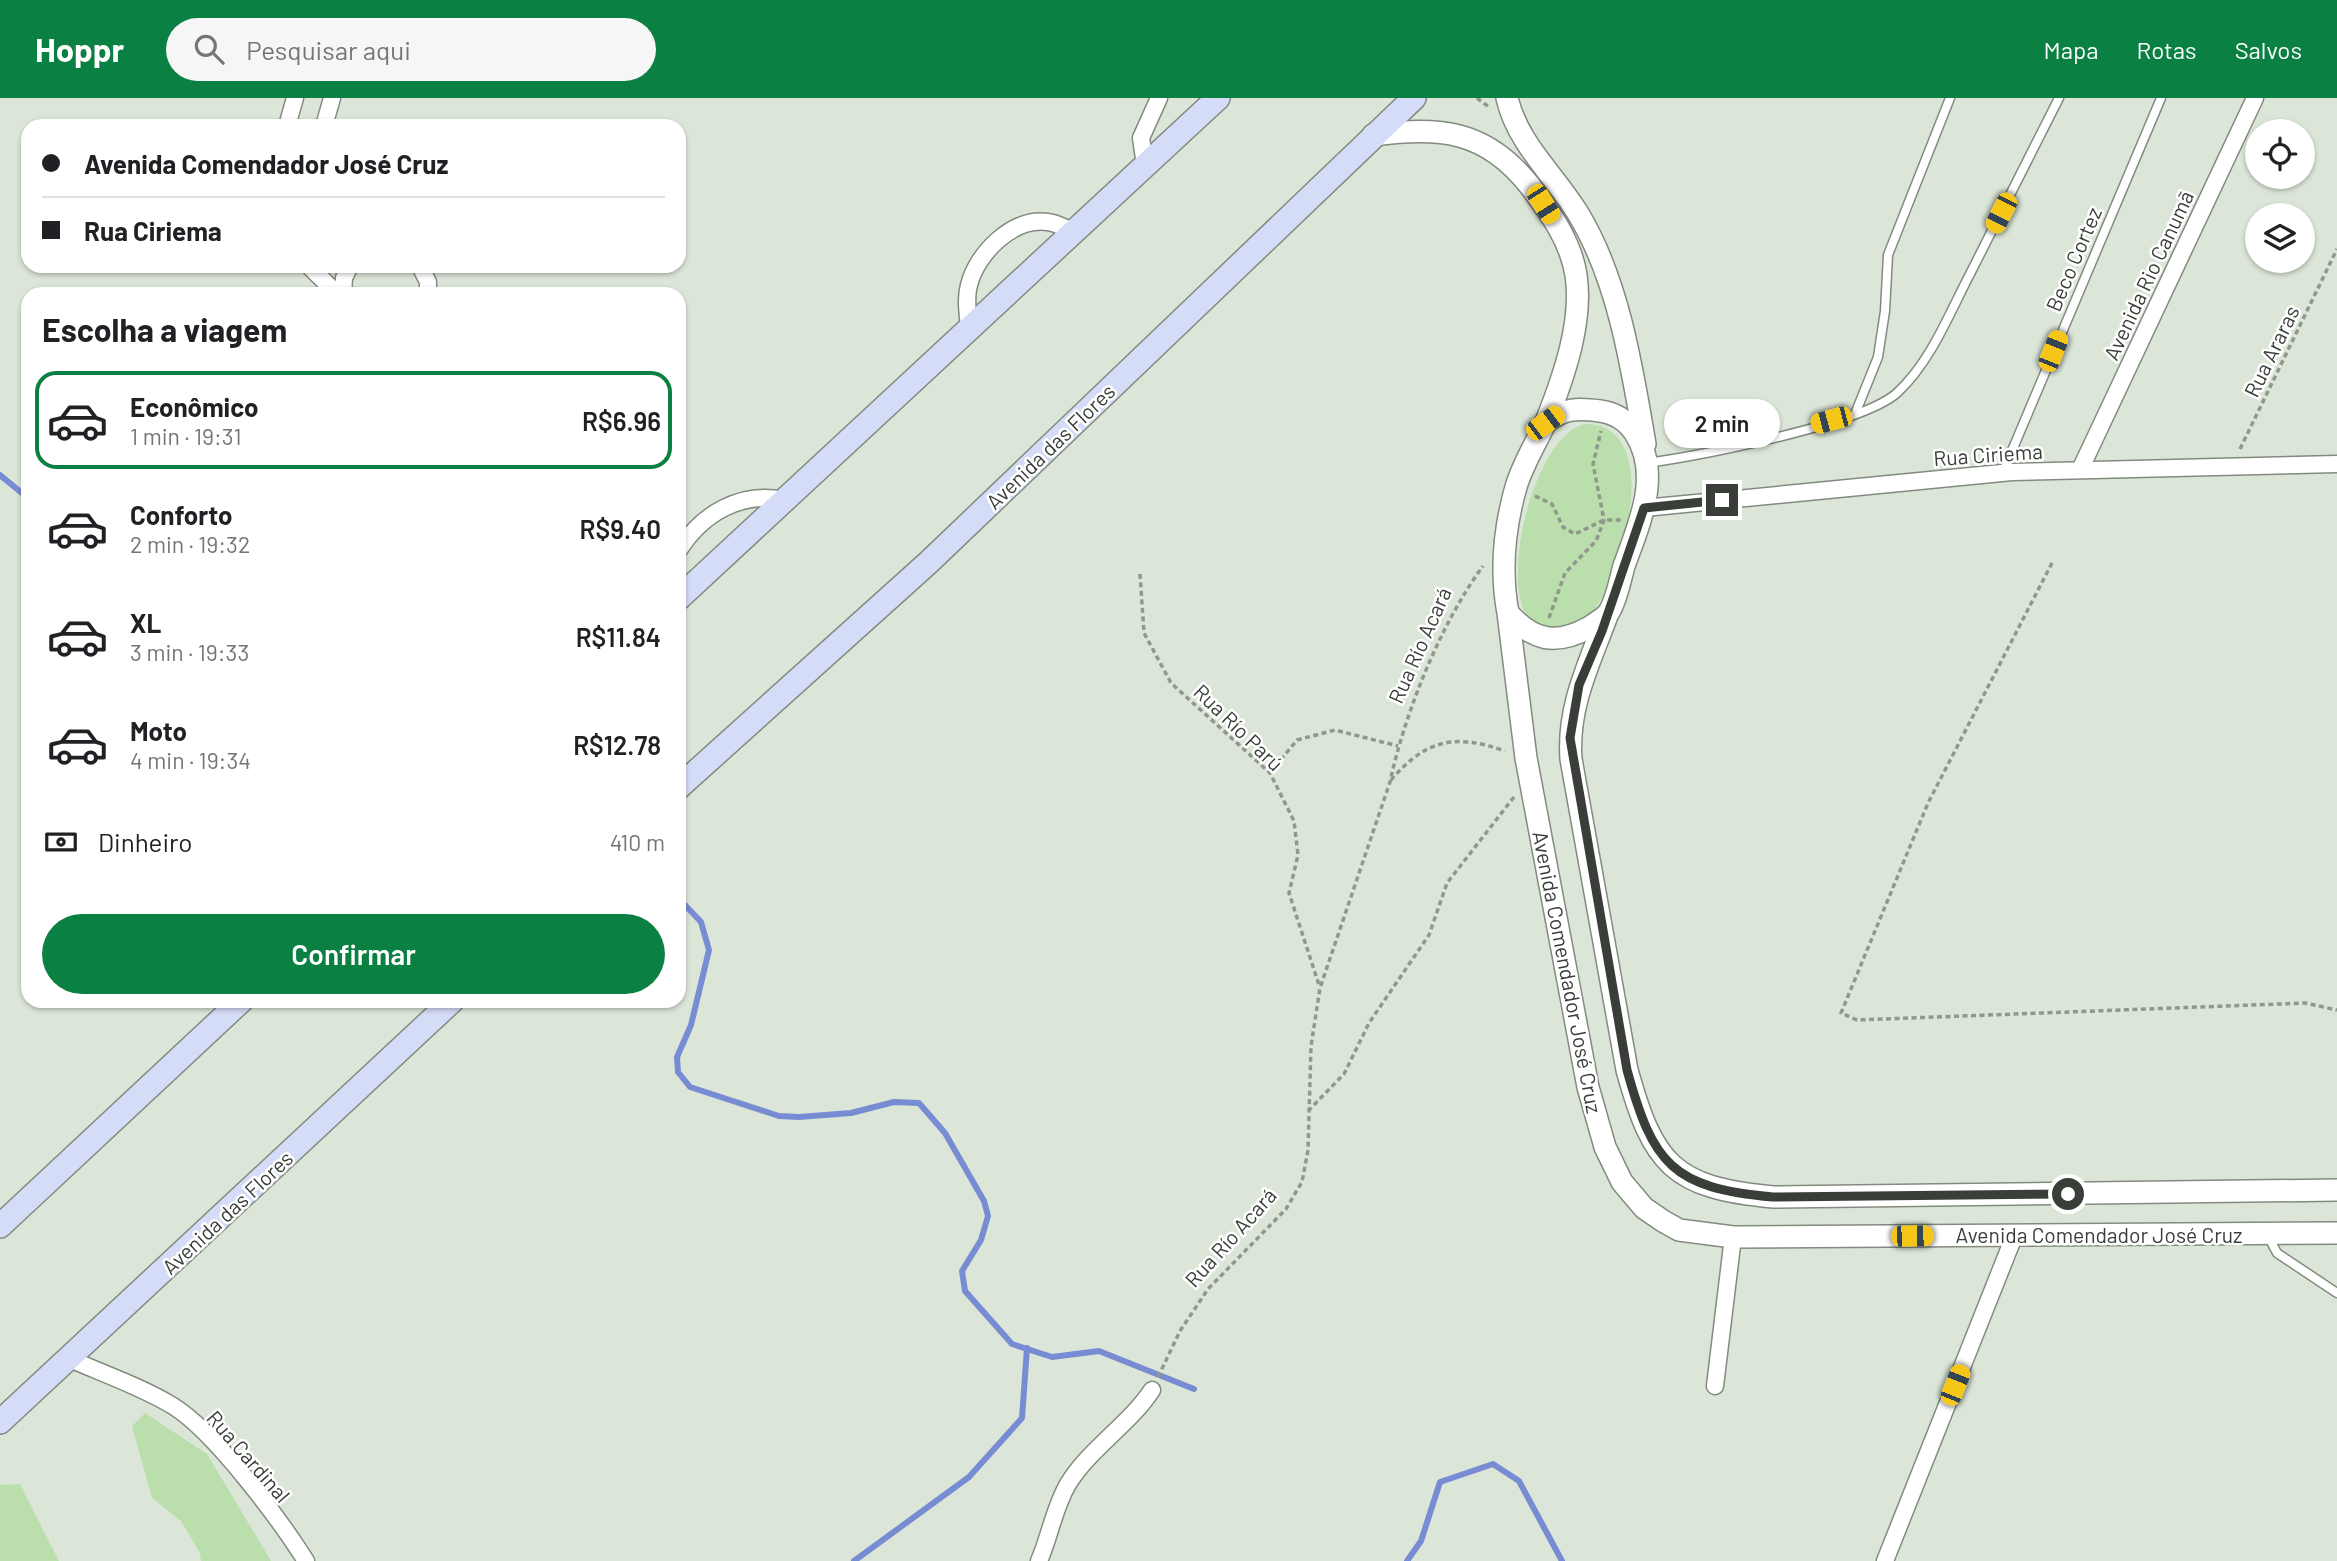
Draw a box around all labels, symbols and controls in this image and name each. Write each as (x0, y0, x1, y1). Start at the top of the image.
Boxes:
search box (166, 18, 656, 81)
text: Hoppr (35, 29, 124, 69)
icon: search (190, 30, 228, 68)
text: Pesquisar aqui (246, 34, 411, 65)
text: Mapa (2044, 35, 2099, 64)
text: Rotas (2137, 35, 2197, 64)
text: Salvos (2235, 35, 2302, 64)
map controls (2245, 119, 2315, 273)
button: locate (2245, 119, 2315, 189)
text: Avenida Comendador José Cruz (84, 148, 448, 179)
car (1523, 181, 1564, 227)
street label: Avenida Rio Canumã (2098, 186, 2198, 364)
car (1983, 190, 2020, 236)
street label: Beco Cortez (2040, 203, 2106, 315)
button: layers (2245, 203, 2315, 273)
text: Rua Ciriema (84, 215, 222, 246)
street label: Rua Araras (2238, 301, 2304, 401)
text: Escolha a viagem (42, 310, 287, 348)
car (2036, 328, 2071, 374)
street label: Avenida das Flores (980, 378, 1120, 514)
icon: car (46, 389, 109, 452)
text: Econômico (130, 391, 259, 422)
callout: 2 min (1664, 398, 1780, 448)
car (1522, 402, 1569, 444)
car (1808, 404, 1855, 436)
text: R$6.96 (582, 405, 661, 436)
text: 2 min (1695, 409, 1749, 437)
text: 1 min · 19:31 (130, 422, 242, 450)
street label: Rua Ciriema (1933, 438, 2043, 470)
route end (1706, 484, 1738, 516)
icon: car (46, 497, 109, 560)
text: Conforto (130, 499, 233, 530)
text: R$9.40 (580, 513, 661, 544)
text: 2 min · 19:32 (130, 530, 250, 558)
street label: Rua Río Acará (1382, 583, 1456, 707)
icon: car (46, 605, 109, 668)
text: XL (130, 607, 161, 638)
text: R$11.84 (576, 621, 661, 652)
text: 3 min · 19:33 (130, 638, 249, 666)
street label: Rua Río Parú (1189, 678, 1289, 776)
icon: car (46, 713, 109, 776)
text: Moto (130, 715, 187, 746)
text: R$12.78 (573, 729, 661, 760)
text: 4 min · 19:34 (130, 746, 251, 774)
icon: cash (42, 823, 80, 861)
text: Dinheiro (98, 826, 193, 857)
text: 410 m (610, 828, 665, 856)
street label: Avenida Comendador José Cruz (1528, 829, 1608, 1115)
button: Confirmar (42, 914, 665, 994)
street label: Avenida das Flores (157, 1145, 297, 1279)
route start (2052, 1178, 2084, 1210)
street label: Rua Río Acará (1179, 1182, 1281, 1292)
street label: Avenida Comendador José Cruz (1956, 1222, 2242, 1247)
car (1891, 1225, 1934, 1247)
car (1938, 1362, 1973, 1408)
street label: Rua Cardinal (202, 1405, 296, 1507)

